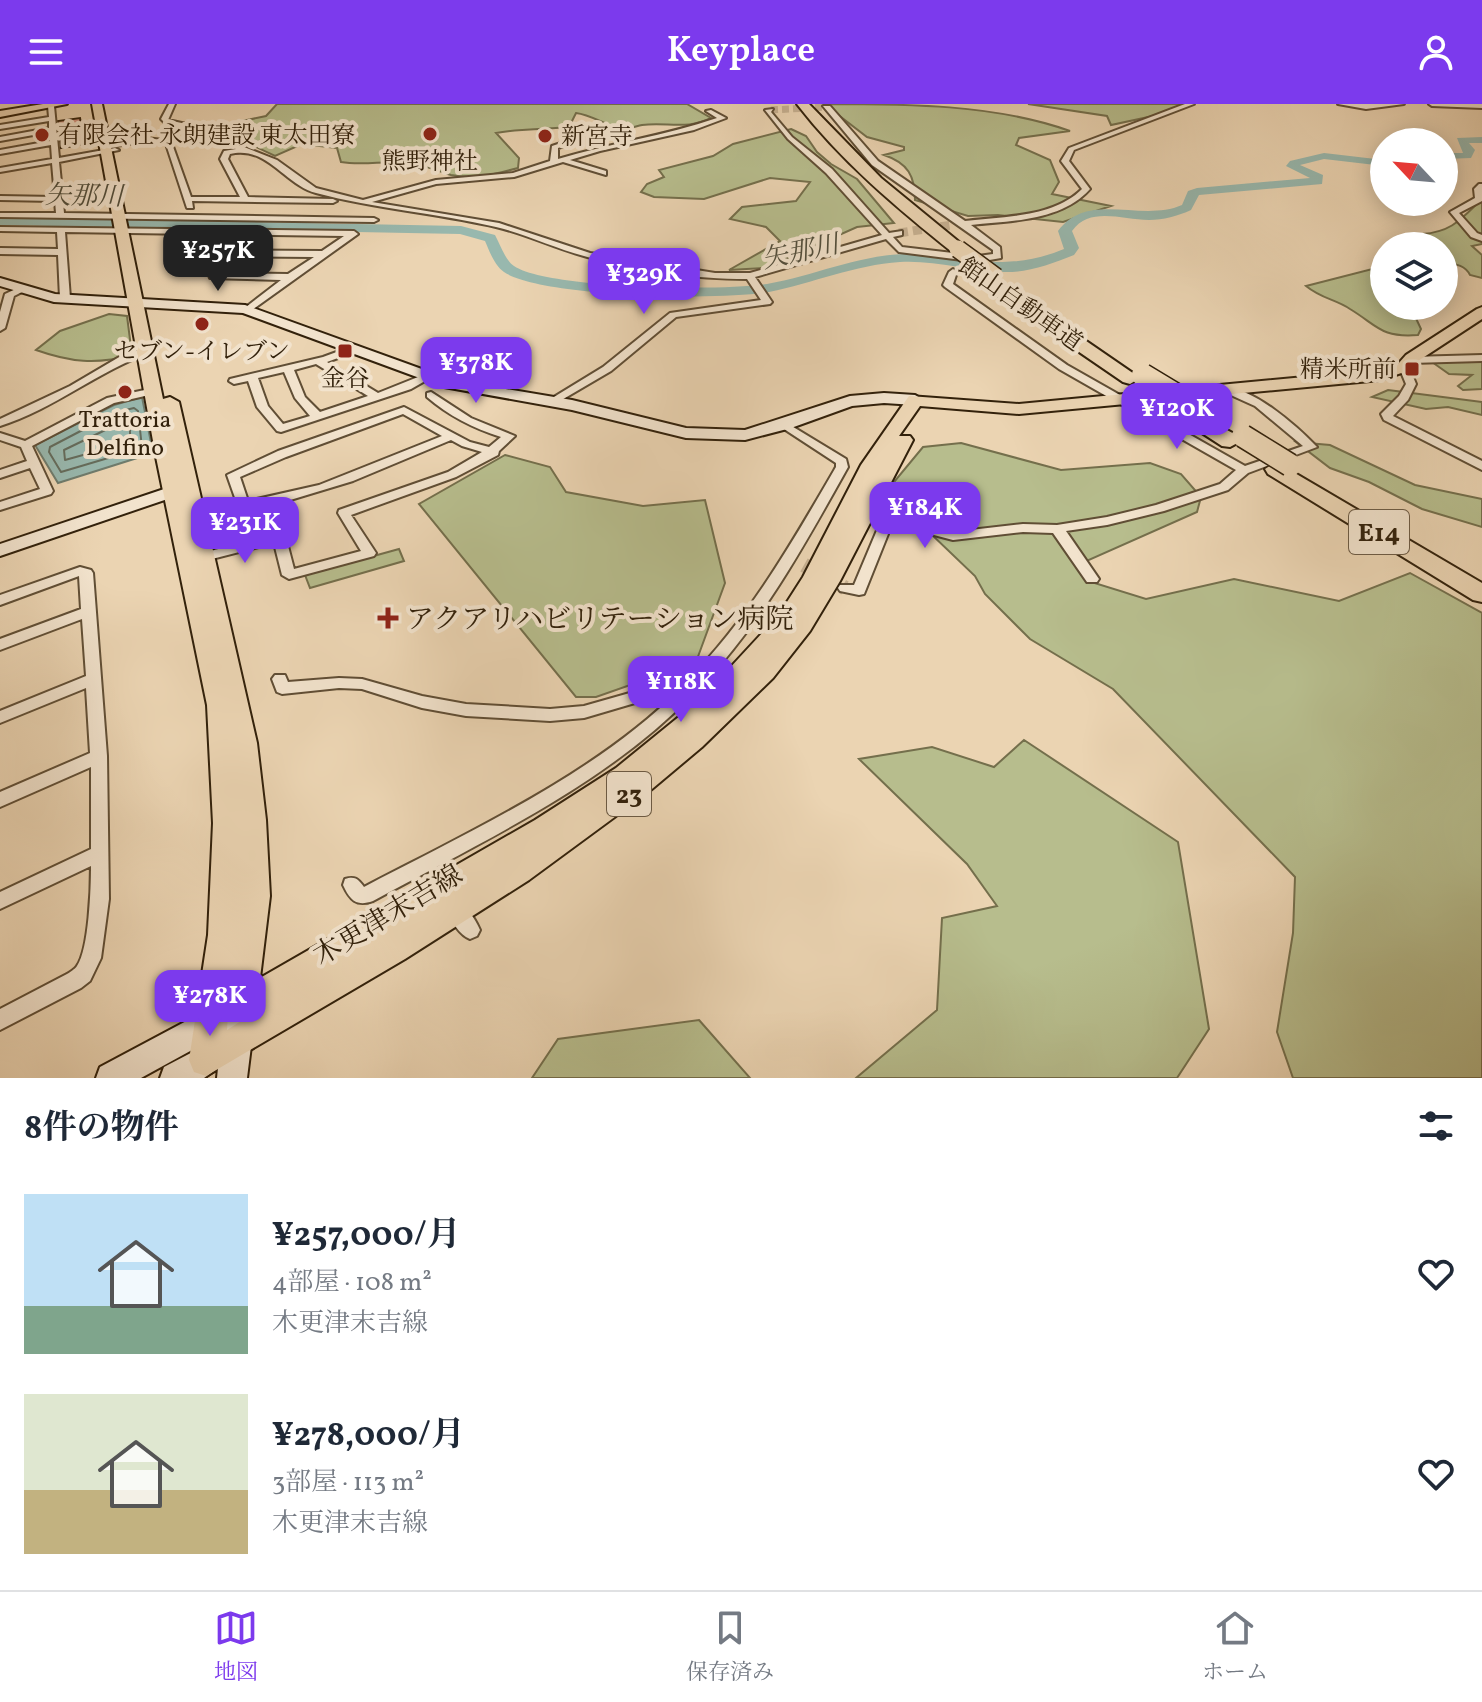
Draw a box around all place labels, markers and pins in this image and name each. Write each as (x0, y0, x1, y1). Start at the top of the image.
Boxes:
place label: 有限会社 永朗建設 東太田寮 (58, 120, 356, 154)
place label: 新宮寺 (561, 121, 633, 155)
marker: 熊野神社 (421, 125, 439, 143)
marker: 有限会社 永朗建設 東太田寮 (33, 126, 51, 144)
marker: 新宮寺 (536, 127, 554, 145)
place label: 熊野神社 (382, 146, 478, 180)
pin: ¥257K (162, 225, 274, 293)
pin: ¥329K (588, 248, 700, 316)
marker: セブン-イレブン (193, 315, 211, 333)
place label: セブン-イレブン (114, 336, 290, 370)
pin: ¥378K (420, 337, 532, 405)
marker: 金谷 (336, 342, 354, 360)
place label: 精米所前 (1300, 354, 1396, 388)
marker: 精米所前 (1403, 360, 1421, 378)
place label: 金谷 (321, 363, 369, 397)
marker: Trattoria Delfino (116, 383, 134, 401)
pin: ¥120K (1121, 383, 1233, 451)
place label: Trattoria Delfino (78, 404, 172, 466)
pin: ¥184K (869, 482, 981, 550)
pin: ¥231K (189, 497, 301, 565)
place label: アクアリハビリテーション病院 (406, 601, 794, 640)
marker: アクアリハビリテーション病院 (377, 607, 399, 629)
pin: ¥118K (625, 656, 737, 724)
pin: ¥278K (154, 970, 266, 1038)

